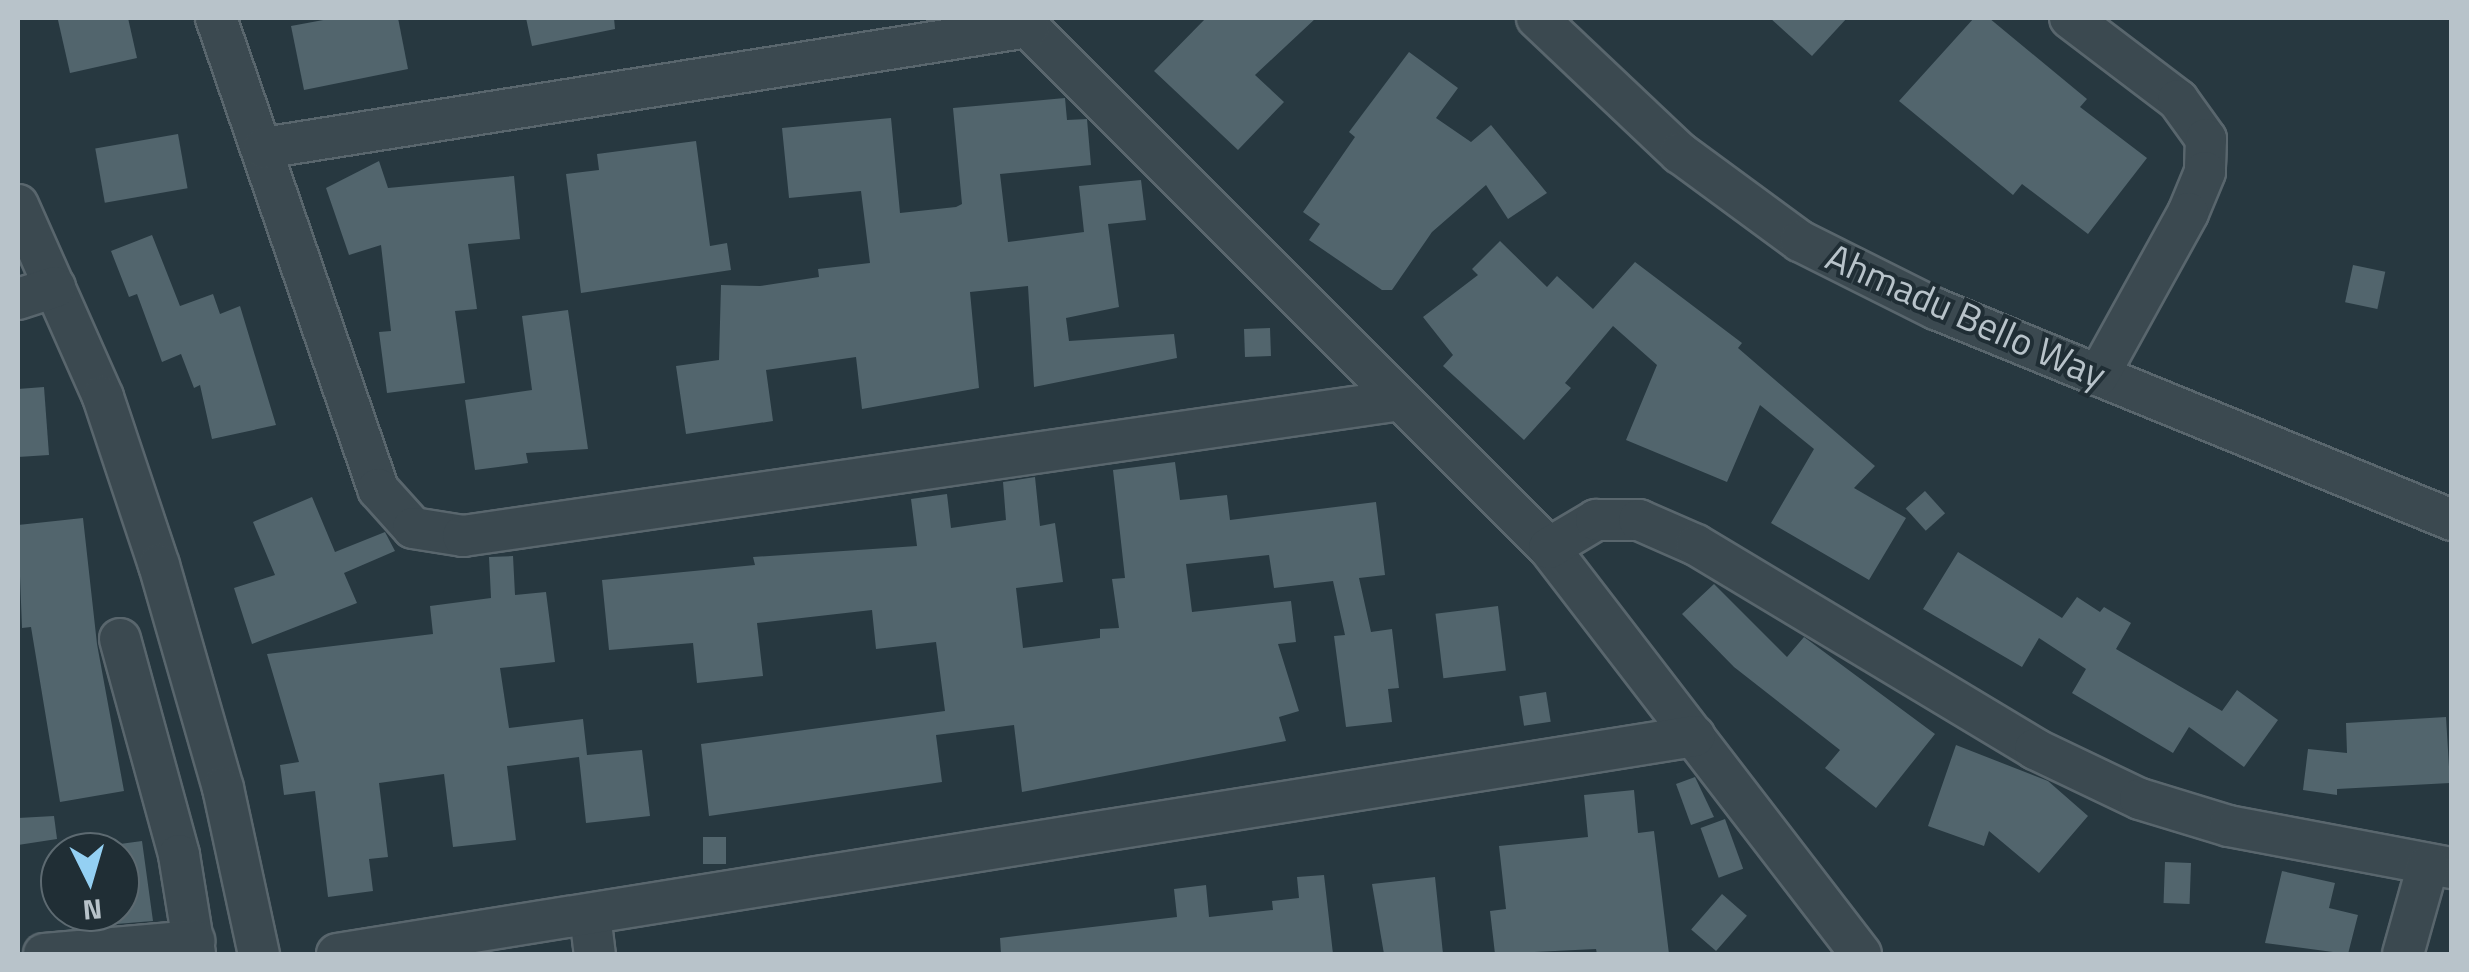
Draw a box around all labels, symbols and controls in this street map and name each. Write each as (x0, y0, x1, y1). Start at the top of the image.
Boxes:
street label: Ahmadu Bello Way (1819, 234, 2113, 398)
north arrow (40, 832, 140, 932)
text: N (81, 888, 104, 933)

